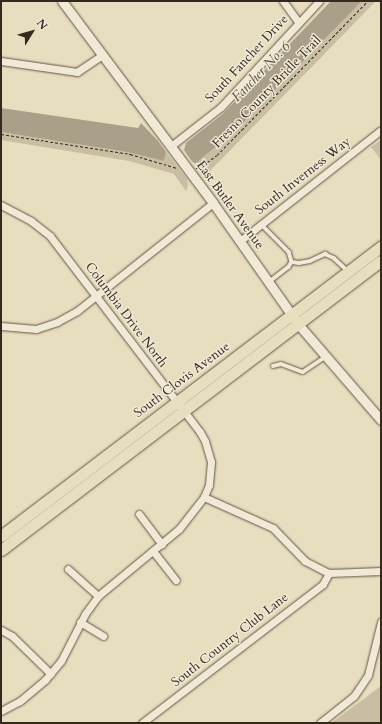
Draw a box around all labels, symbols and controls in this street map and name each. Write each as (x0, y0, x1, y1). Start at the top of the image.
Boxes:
north arrow (12, 12, 52, 52)
street label: South Fancher Drive (202, 12, 292, 106)
text: N (33, 16, 51, 33)
street label: Fresno County Bridle Trail (209, 33, 325, 151)
water label: Fancher No. 6 (228, 39, 294, 105)
street label: South Inverness Way (252, 134, 354, 218)
street label: East Butler Avenue (193, 158, 267, 252)
street label: Columbia Drive North (82, 260, 170, 370)
street label: South Clovis Avenue (131, 339, 233, 421)
street label: South Country Club Lane (169, 590, 291, 690)

